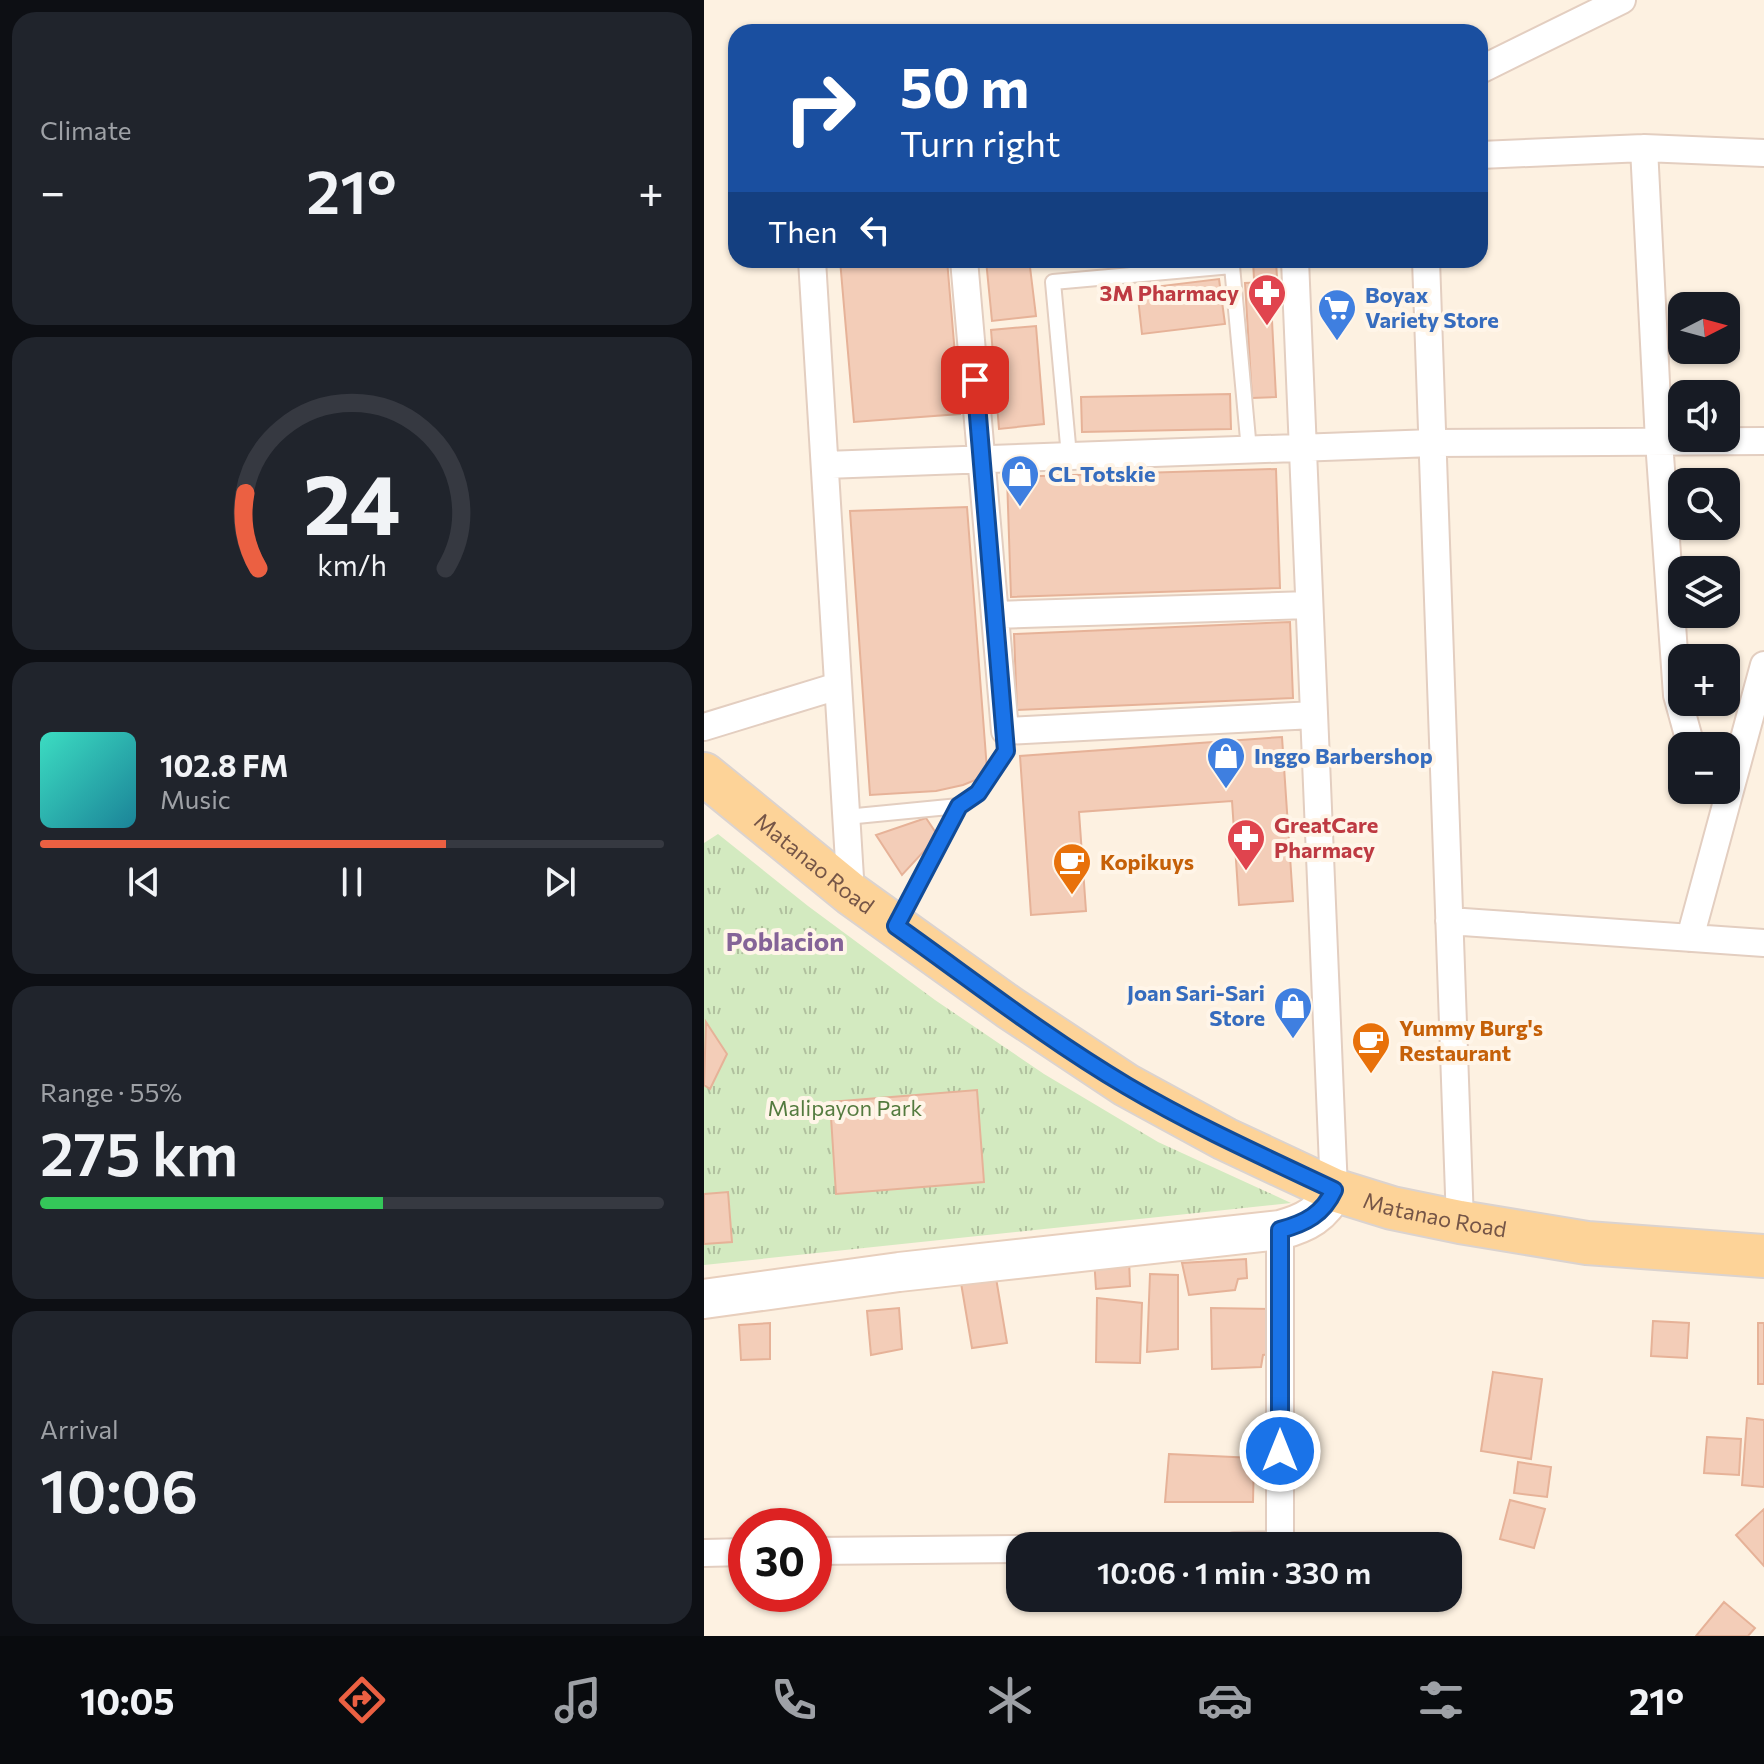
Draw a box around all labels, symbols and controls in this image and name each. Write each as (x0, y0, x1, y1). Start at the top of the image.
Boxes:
text: 50 m (900, 51, 1029, 120)
icon: right (768, 56, 872, 160)
text: Climate (40, 114, 132, 145)
text: Turn right (900, 120, 1061, 164)
text: 21° (306, 153, 397, 226)
text: − (40, 163, 65, 217)
text: + (638, 163, 664, 217)
icon: left (853, 208, 897, 252)
text: Then (768, 212, 837, 249)
pharmacy icon: 3M Pharmacy (1246, 272, 1288, 327)
place label: 3M Pharmacy (1100, 279, 1239, 306)
place label: Boyax Variety Store (1365, 281, 1499, 333)
supermarket icon: Boyax Variety Store (1316, 287, 1358, 342)
north arrow (1668, 292, 1740, 364)
map controls (1668, 292, 1740, 804)
pin (941, 346, 1009, 414)
icon: arrive (953, 358, 997, 402)
button: sound (1668, 380, 1740, 452)
text: 24 (303, 450, 401, 552)
shop icon: CL Totskie (999, 453, 1041, 508)
place label: CL Totskie (1048, 460, 1156, 487)
button: search (1668, 468, 1740, 540)
text: km/h (317, 547, 387, 582)
button: layers (1668, 556, 1740, 628)
button: + (1668, 644, 1740, 716)
button: − (1668, 732, 1740, 804)
shop icon: Inggo Barbershop (1205, 735, 1247, 790)
place label: Inggo Barbershop (1254, 742, 1433, 769)
text: 102.8 FM (160, 746, 288, 783)
text: Music (160, 783, 231, 814)
street label: Matanao Road (749, 807, 880, 919)
place label: GreatCare Pharmacy (1274, 811, 1378, 863)
pharmacy icon: GreatCare Pharmacy (1225, 817, 1267, 872)
cafe icon: Kopikuys (1051, 841, 1093, 896)
place label: Kopikuys (1100, 848, 1194, 875)
icon: previous (122, 860, 166, 904)
icon: pause (330, 860, 374, 904)
icon: next (538, 860, 582, 904)
district label: Poblacion (726, 925, 844, 956)
place label: Joan Sari-Sari Store (1127, 979, 1265, 1031)
shop icon: Joan Sari-Sari Store (1272, 985, 1314, 1040)
place label: Yummy Burg's Restaurant (1399, 1014, 1543, 1066)
cafe icon: Yummy Burg's Restaurant (1350, 1020, 1392, 1075)
text: Range · 55% (40, 1076, 182, 1107)
park label: Malipayon Park (768, 1094, 922, 1121)
text: 275 km (40, 1115, 238, 1188)
street label: Matanao Road (1360, 1186, 1509, 1242)
position arrow (1238, 1409, 1322, 1493)
text: Arrival (40, 1413, 119, 1444)
text: 10:06 (40, 1452, 198, 1525)
speed limit sign: 30 (728, 1508, 832, 1612)
text: 10:06 · 1 min · 330 m (1097, 1553, 1371, 1590)
icon: directions (334, 1672, 390, 1728)
icon: music (550, 1672, 606, 1728)
icon: phone (766, 1672, 822, 1728)
icon: climate (982, 1672, 1038, 1728)
icon: car (1197, 1672, 1253, 1728)
icon: filters (1413, 1672, 1469, 1728)
text: 10:05 (80, 1678, 175, 1722)
text: 21° (1629, 1678, 1684, 1722)

